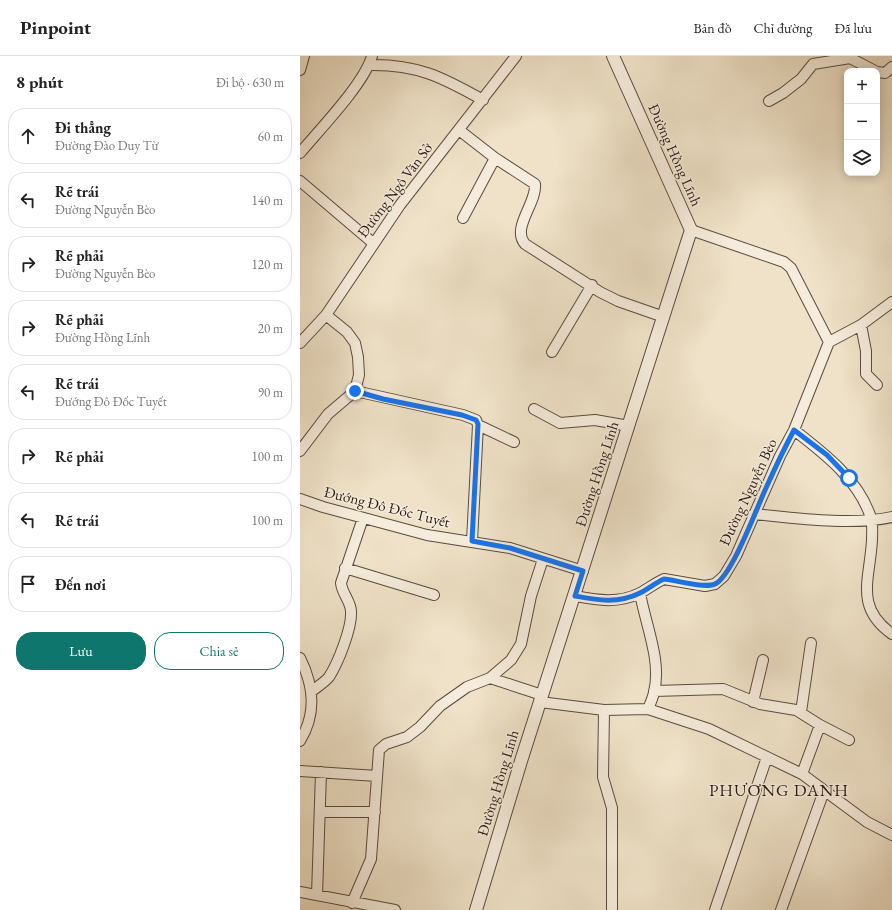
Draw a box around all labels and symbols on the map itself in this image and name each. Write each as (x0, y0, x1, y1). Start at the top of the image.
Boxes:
street label: Đường Hồng Lĩnh (644, 101, 707, 209)
street label: Đường Ngô Văn Sở (353, 138, 437, 241)
route end (346, 382, 364, 400)
street label: Đường Hồng Lĩnh (571, 418, 623, 529)
street label: Đường Nguyễn Bèo (714, 435, 781, 548)
route start (840, 469, 858, 487)
street label: Đướng Đô Đốc Tuyết (322, 482, 452, 531)
street label: Đường Hồng Lĩnh (472, 727, 523, 838)
district label: PHƯƠNG DANH (709, 779, 849, 801)

